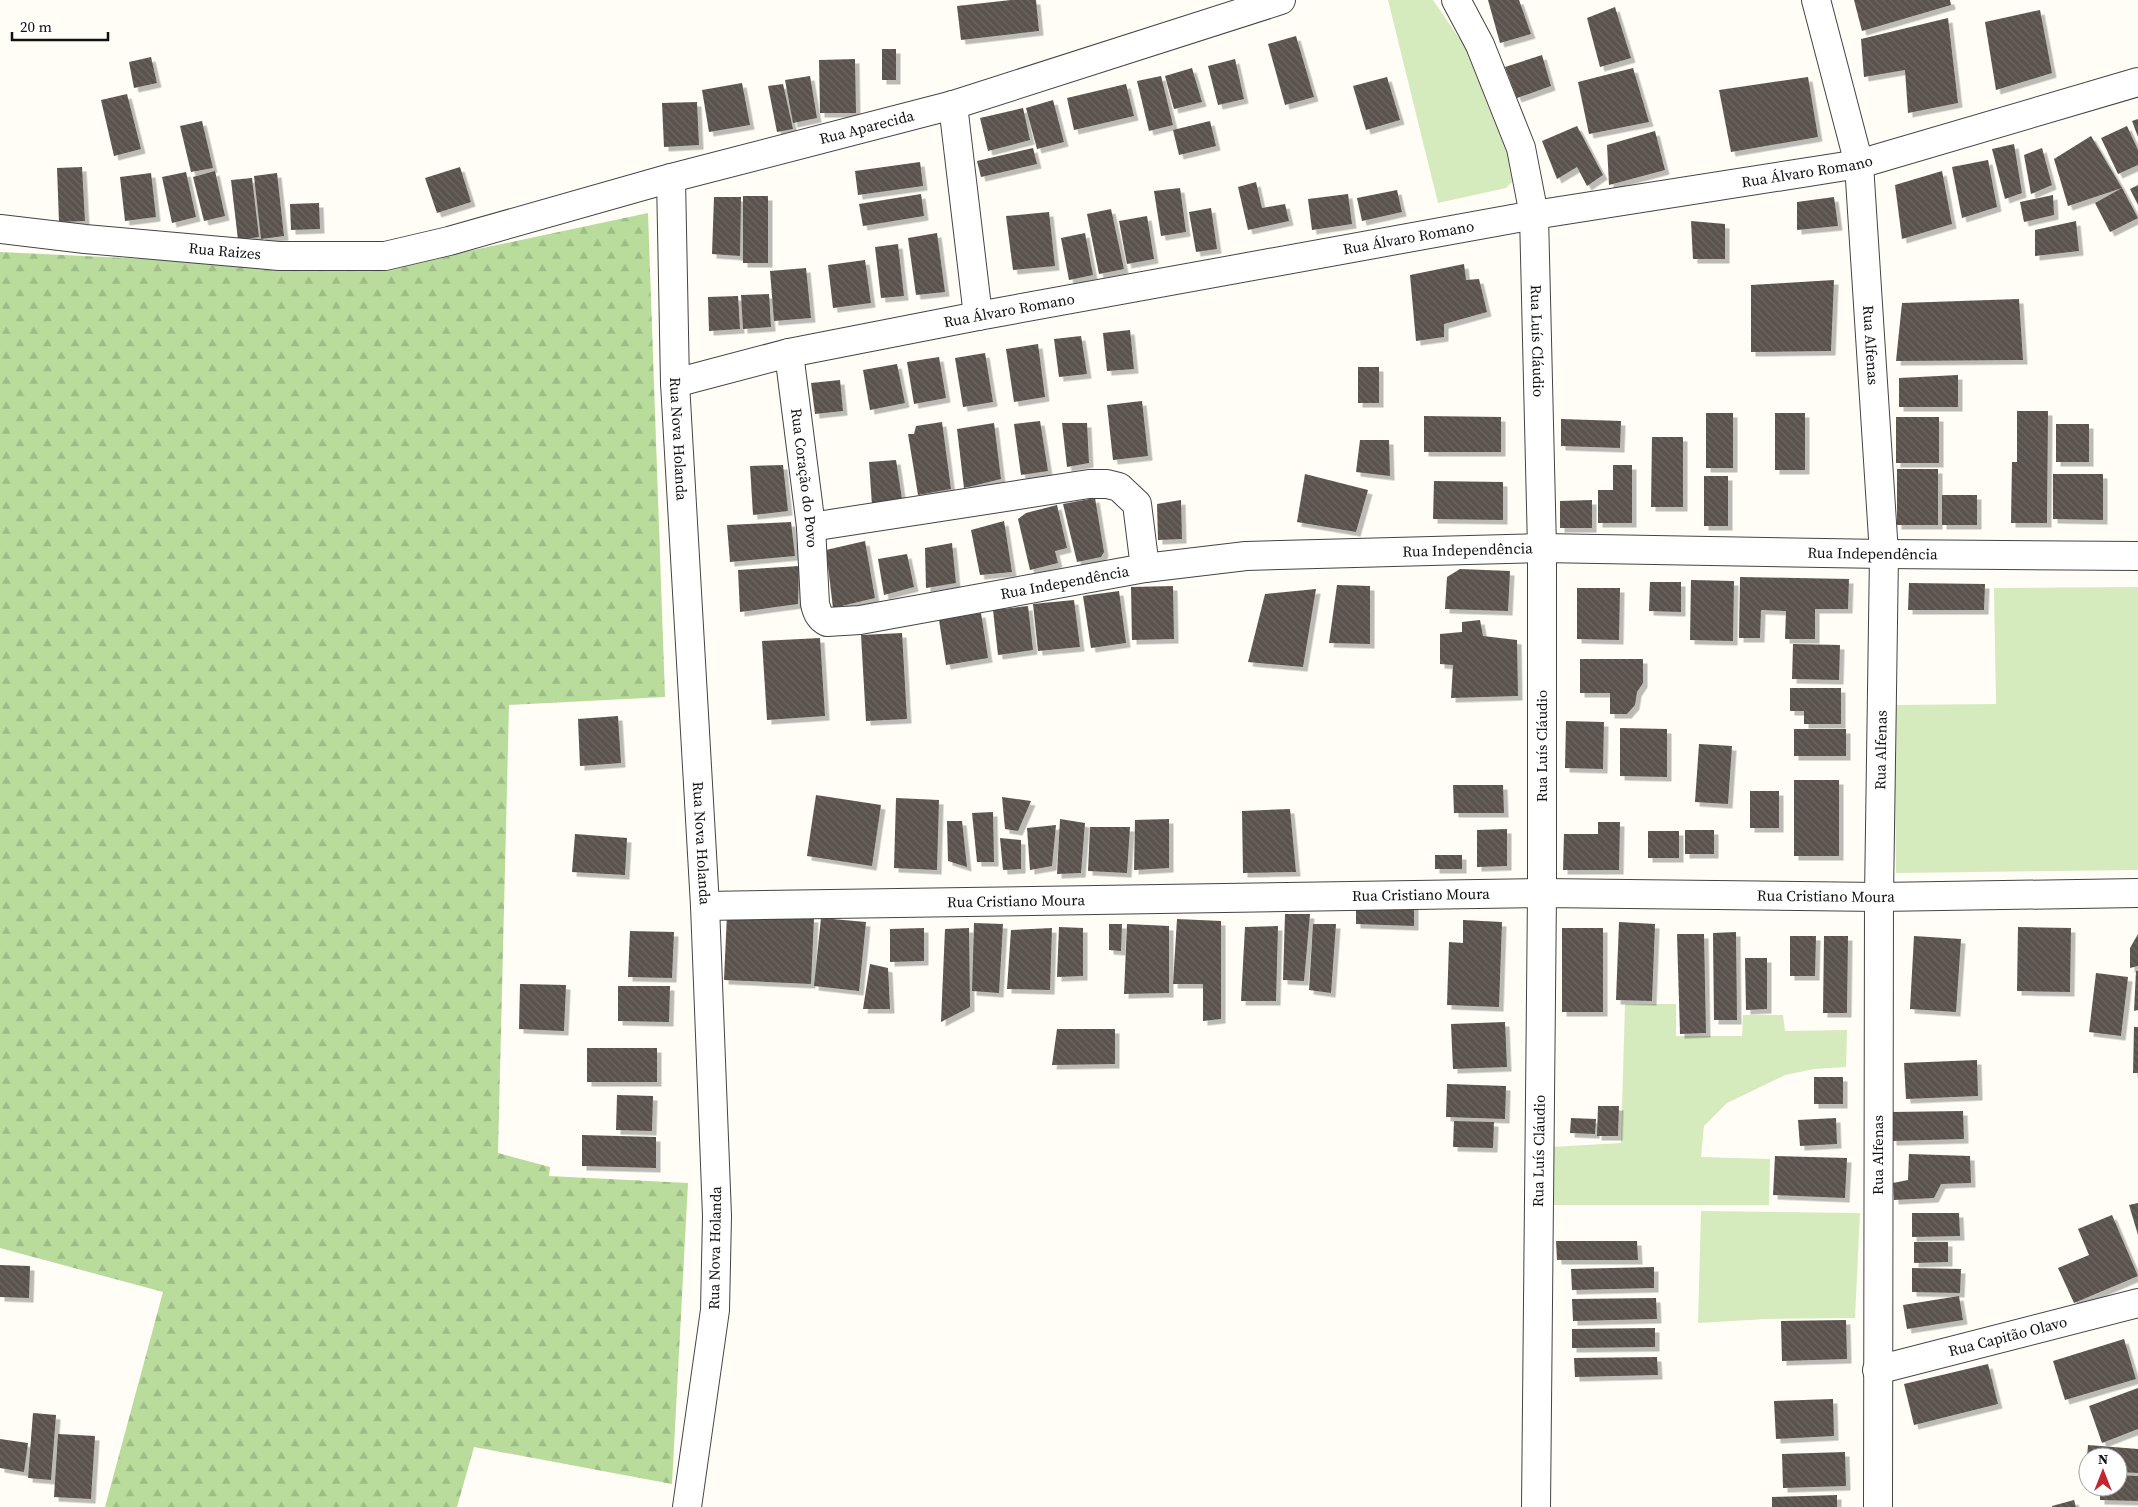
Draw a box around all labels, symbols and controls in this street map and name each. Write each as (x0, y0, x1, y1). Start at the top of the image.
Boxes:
scale bar (12, 10, 109, 42)
text: 20 m (20, 16, 52, 37)
street label: Rua Aparecida (817, 104, 917, 149)
street label: Rua Álvaro Romano (1740, 150, 1875, 192)
street label: Rua Álvaro Romano (1341, 215, 1476, 260)
street label: Rua Raizes (188, 237, 262, 264)
street label: Rua Luís Cláudio (1526, 284, 1549, 397)
street label: Rua Álvaro Romano (942, 288, 1076, 333)
street label: Rua Alfenas (1858, 304, 1884, 386)
street label: Rua Nova Holanda (665, 377, 693, 502)
street label: Rua Coração do Povo (786, 407, 823, 548)
street label: Rua Independência (1402, 537, 1533, 562)
street label: Rua Independência (1807, 542, 1938, 564)
street label: Rua Independência (999, 560, 1131, 604)
street label: Rua Luís Cláudio (1531, 690, 1552, 802)
street label: Rua Alfenas (1869, 710, 1892, 790)
street label: Rua Nova Holanda (688, 781, 716, 906)
street label: Rua Cristiano Moura (1352, 883, 1490, 906)
street label: Rua Cristiano Moura (1757, 885, 1895, 907)
street label: Rua Cristiano Moura (947, 889, 1085, 912)
street label: Rua Luís Cláudio (1527, 1095, 1550, 1207)
street label: Rua Alfenas (1867, 1115, 1888, 1195)
street label: Rua Nova Holanda (703, 1186, 726, 1310)
street label: Rua Capitão Olavo (1946, 1311, 2069, 1361)
north arrow (2078, 1447, 2128, 1497)
text: N (2098, 1449, 2108, 1469)

